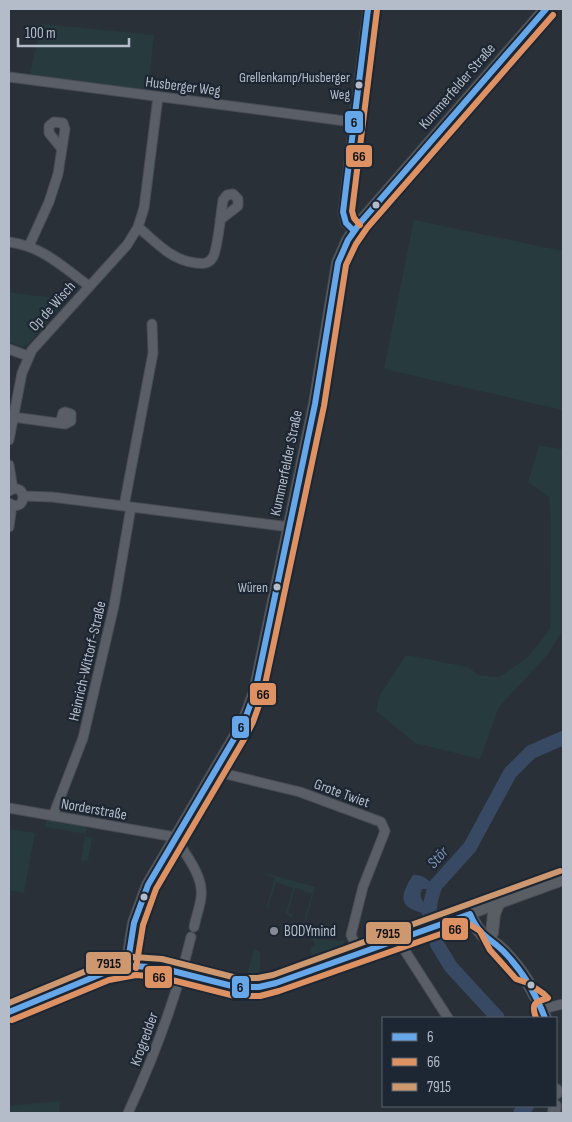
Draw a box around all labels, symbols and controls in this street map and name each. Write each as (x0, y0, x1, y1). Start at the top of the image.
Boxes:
scale bar (18, 15, 129, 47)
text: 100 m (25, 24, 56, 43)
street label: Kummerfelder Straße (415, 39, 500, 133)
place label: Grellenkamp/Husberger Weg (239, 69, 350, 103)
street label: Husberger Weg (144, 72, 222, 101)
marker: Grellenkamp/Husberger Weg (354, 80, 364, 90)
line badge: 6 (344, 110, 364, 134)
text: 6 (351, 114, 358, 131)
line badge: 66 (345, 144, 373, 168)
text: 66 (352, 148, 366, 165)
unlabelled marker (371, 200, 381, 210)
street label: Op de Wisch (25, 277, 80, 335)
street label: Kummerfelder Straße (266, 408, 307, 518)
place label: Würen (238, 579, 268, 596)
marker: Würen (272, 582, 282, 592)
street label: Heinrich-Wittorf-Straße (64, 599, 111, 723)
line badge: 66 (249, 682, 277, 706)
text: 66 (256, 686, 270, 703)
line badge: 6 (231, 715, 250, 739)
text: 6 (238, 719, 245, 736)
street label: Grote Twiet (311, 775, 373, 812)
street label: Norderstraße (60, 794, 128, 825)
water label: Stör (424, 843, 453, 873)
unlabelled marker (139, 892, 149, 902)
line badge: 66 (441, 917, 469, 941)
line badge: 7915 (365, 921, 412, 945)
text: 66 (448, 921, 462, 938)
place label: BODYmind (284, 922, 336, 941)
marker: BODYmind (268, 925, 280, 937)
text: 7915 (376, 925, 400, 942)
line badge: 7915 (85, 951, 132, 975)
text: 7915 (97, 955, 121, 972)
line badge: 66 (144, 965, 173, 989)
text: 66 (152, 969, 166, 986)
line badge: 6 (231, 975, 250, 999)
text: 6 (237, 979, 244, 996)
unlabelled marker (526, 980, 536, 990)
street label: Krogredder (126, 1009, 163, 1069)
legend (382, 1017, 557, 1107)
text: 6 (427, 1028, 434, 1047)
text: 66 (427, 1053, 440, 1072)
text: 7915 (427, 1078, 451, 1097)

